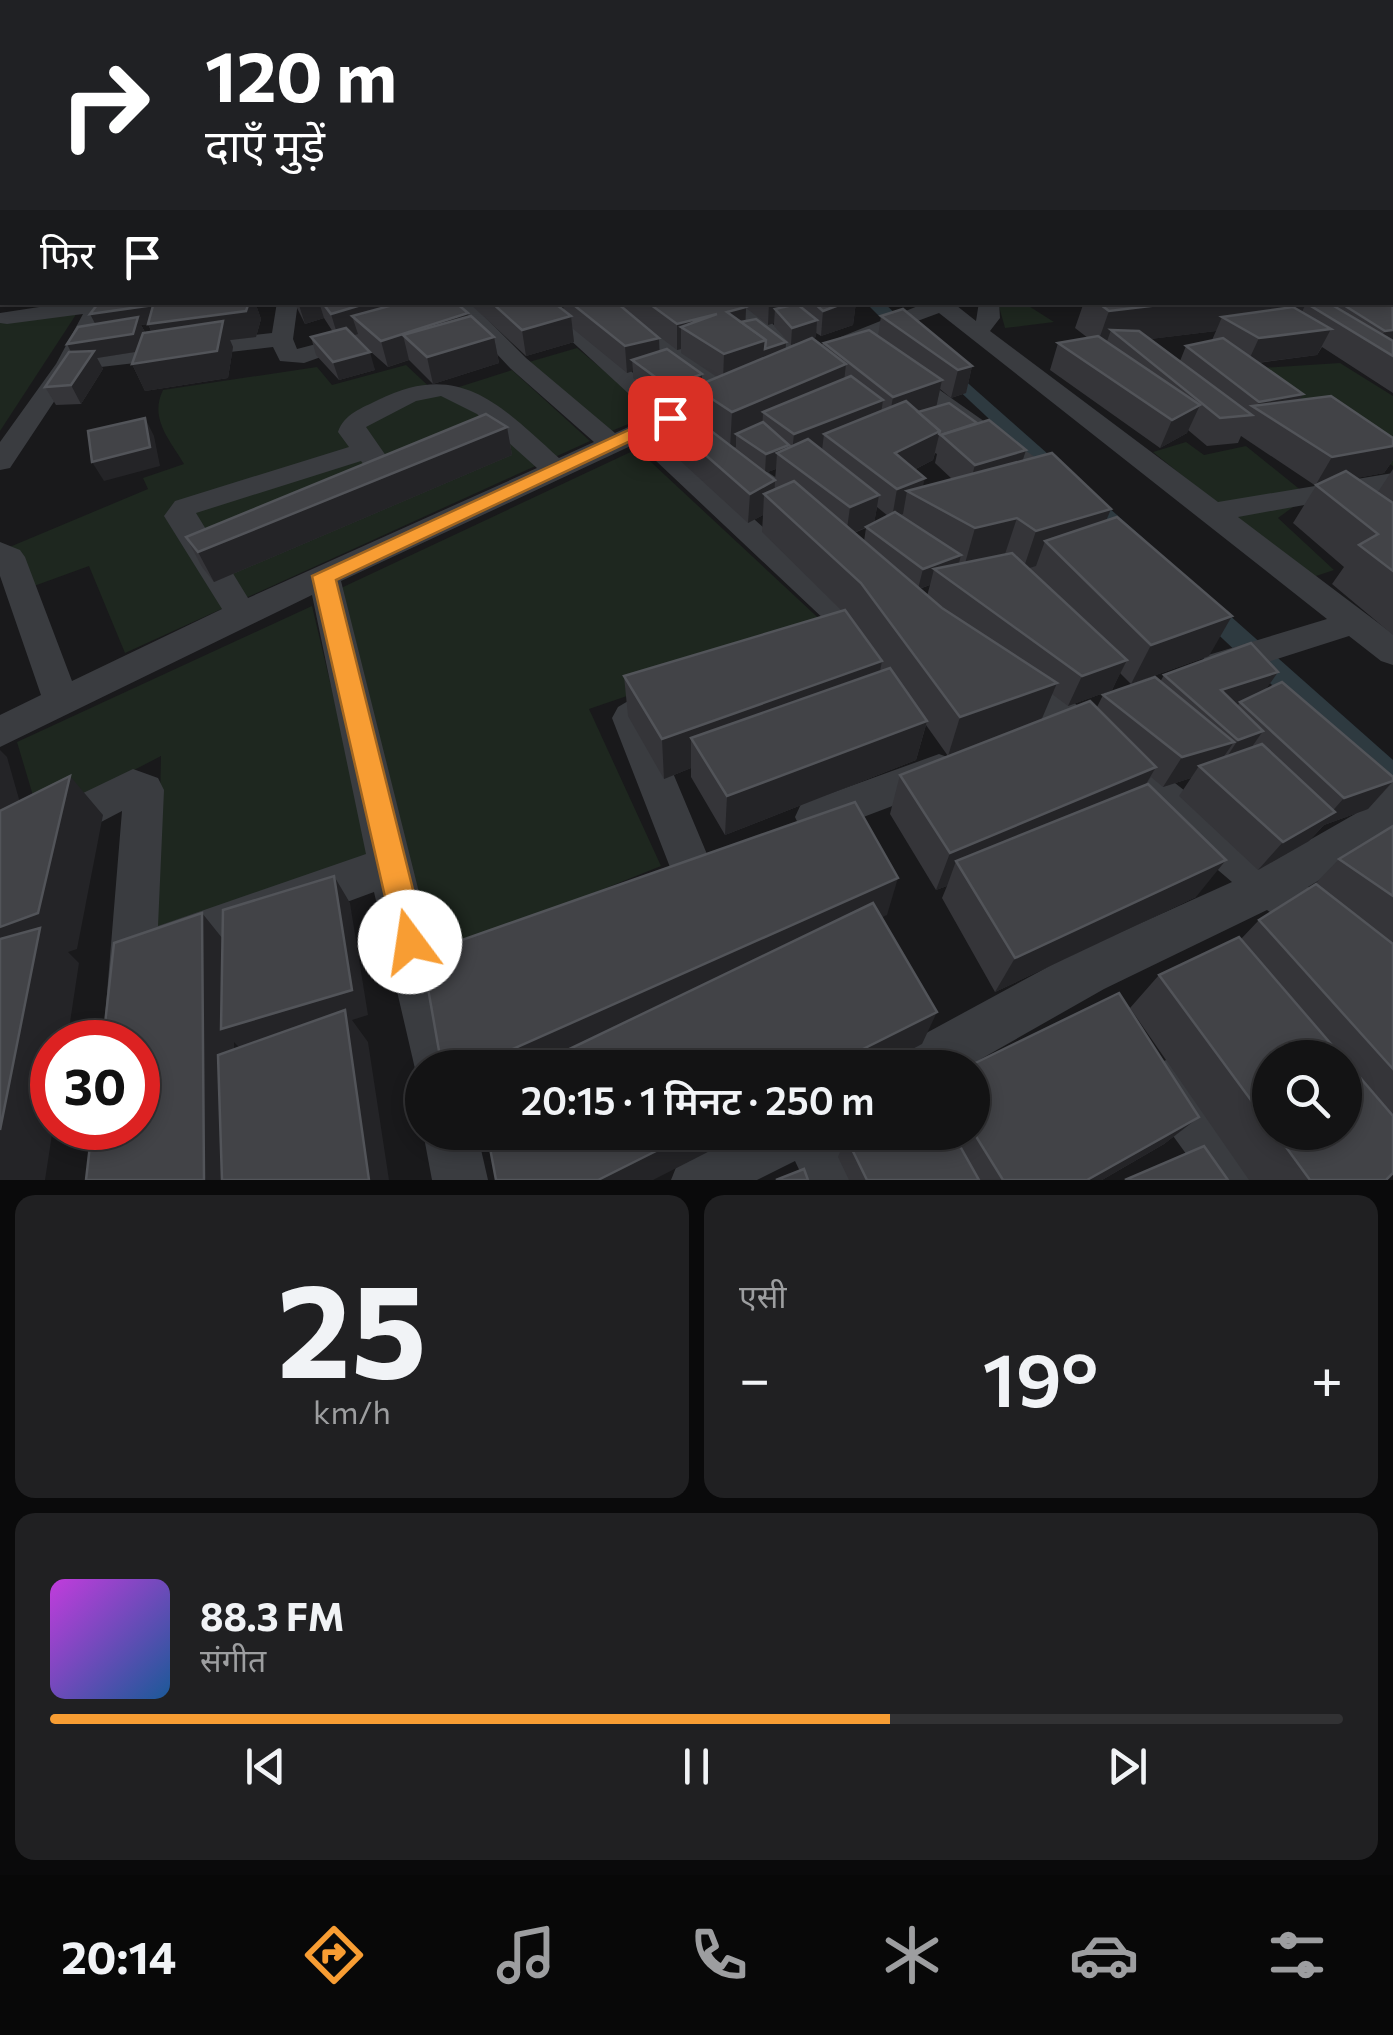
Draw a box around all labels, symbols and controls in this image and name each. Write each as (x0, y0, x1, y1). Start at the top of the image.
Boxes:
text: 120 m (205, 31, 397, 116)
icon: right (40, 40, 170, 170)
text: दाएँ मुड़ें (205, 116, 325, 171)
text: फिर (40, 230, 95, 277)
icon: arrive (115, 230, 170, 285)
pin (628, 376, 713, 461)
icon: arrive (643, 391, 698, 446)
position arrow (358, 890, 462, 994)
speed limit sign: 30 (30, 1020, 160, 1150)
map controls (1252, 1040, 1362, 1150)
button: search (1252, 1040, 1362, 1150)
text: 20:15 · 1 मिनट · 250 m (521, 1076, 874, 1123)
text: 25 (277, 1246, 427, 1405)
text: एसी (739, 1275, 787, 1315)
text: 19° (982, 1331, 1098, 1422)
text: − (739, 1343, 770, 1410)
text: + (1311, 1343, 1343, 1410)
text: km/h (313, 1391, 391, 1431)
text: 88.3 FM (200, 1592, 344, 1639)
text: संगीत (200, 1639, 266, 1679)
icon: previous (238, 1739, 293, 1794)
icon: pause (669, 1739, 724, 1794)
icon: next (1100, 1739, 1155, 1794)
icon: directions (299, 1920, 369, 1990)
icon: music (491, 1920, 561, 1990)
icon: phone (684, 1920, 754, 1990)
icon: climate (877, 1920, 947, 1990)
icon: car (1069, 1920, 1139, 1990)
icon: filters (1262, 1920, 1332, 1990)
text: 20:14 (61, 1928, 176, 1983)

